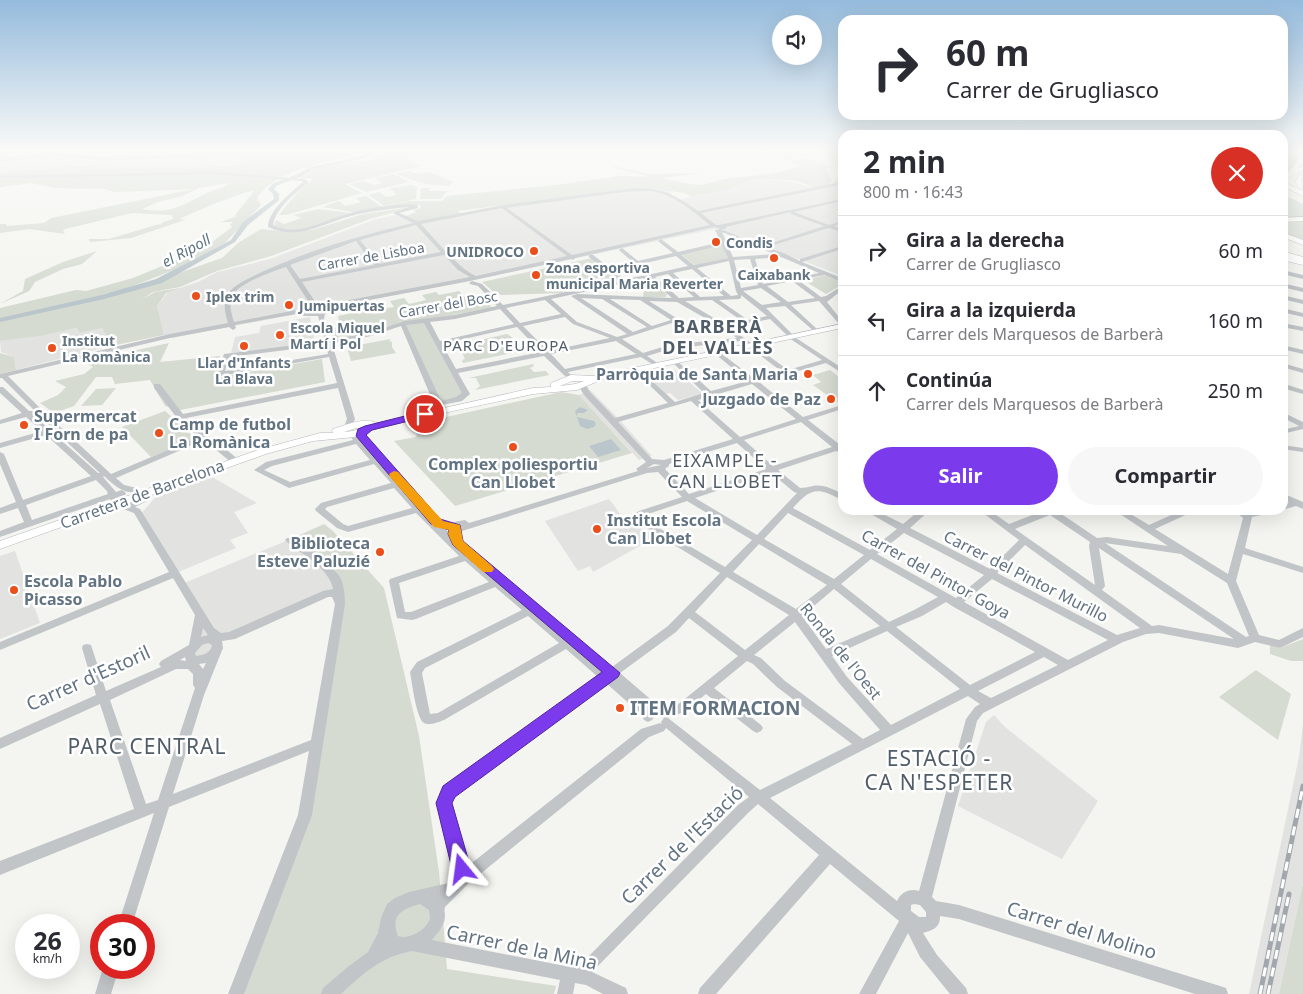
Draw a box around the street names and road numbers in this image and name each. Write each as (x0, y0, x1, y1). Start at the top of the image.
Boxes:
street label: Carrer de Lisboa (316, 237, 426, 275)
street label: Carrer del Bosc (397, 286, 499, 322)
street label: Carretera de Barcelona (57, 454, 227, 534)
street label: Carrer del Pintor Goya (858, 524, 1014, 624)
street label: Carrer del Pintor Murillo (940, 525, 1112, 627)
street label: Ronda de l'Oest (795, 598, 887, 704)
street label: Carrer d'Estoril (22, 639, 154, 717)
street label: Carrer de l'Estació (615, 780, 749, 910)
street label: Carrer del Molino (1004, 895, 1160, 965)
street label: Carrer de la Mina (444, 918, 600, 976)

